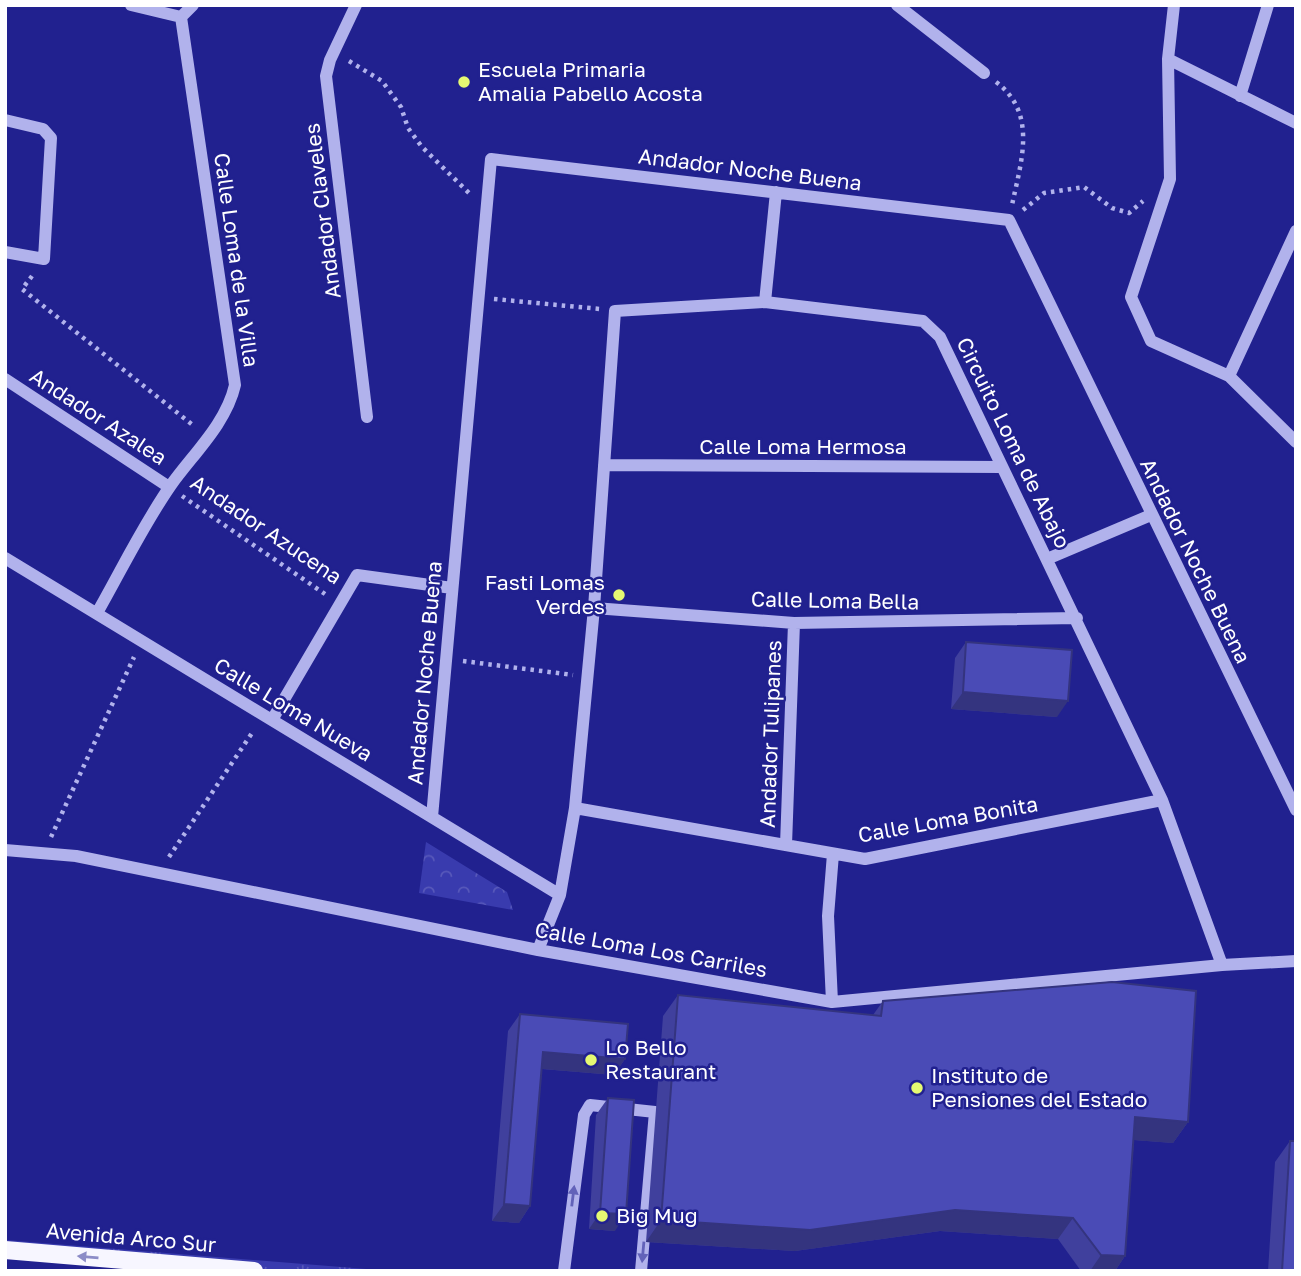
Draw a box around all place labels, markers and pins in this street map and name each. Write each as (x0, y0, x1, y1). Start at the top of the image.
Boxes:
place label: Escuela Primaria Amalia Pabello Acosta (478, 56, 703, 106)
marker: Escuela Primaria Amalia Pabello Acosta (456, 74, 472, 90)
place label: Fasti Lomas Verdes (485, 569, 605, 619)
marker: Fasti Lomas Verdes (611, 587, 627, 603)
place label: Lo Bello Restaurant (605, 1034, 716, 1084)
marker: Lo Bello Restaurant (583, 1052, 599, 1068)
place label: Instituto de Pensiones del Estado (931, 1062, 1147, 1112)
marker: Instituto de Pensiones del Estado (909, 1080, 925, 1096)
place label: Big Mug (616, 1202, 698, 1228)
marker: Big Mug (594, 1208, 610, 1224)

